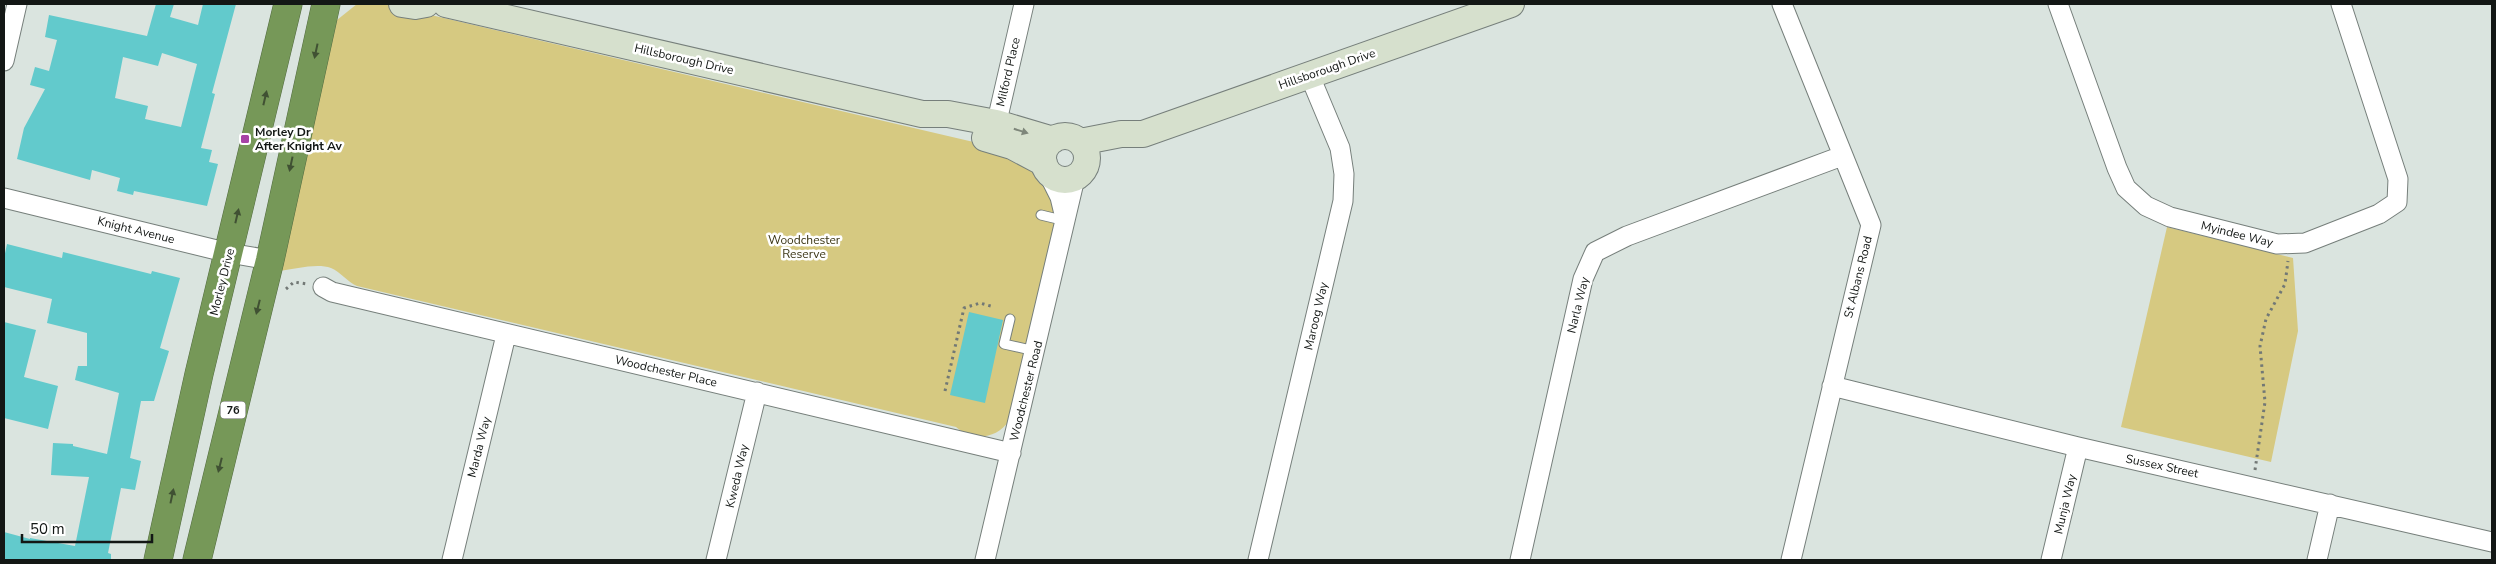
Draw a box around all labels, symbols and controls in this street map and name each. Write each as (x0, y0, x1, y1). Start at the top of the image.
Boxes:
street label: Milford Place (992, 36, 1024, 108)
street label: Hillsborough Drive (633, 40, 735, 78)
one-way arrow (311, 44, 319, 60)
street label: Hillsborough Drive (1276, 45, 1378, 93)
one-way arrow (261, 91, 269, 106)
place label: Morley Dr After Knight Av (255, 124, 343, 154)
one-way arrow (1014, 127, 1029, 135)
marker: Morley Dr After Knight Av (239, 133, 251, 145)
one-way arrow (287, 157, 295, 172)
one-way arrow (234, 208, 242, 224)
street label: Knight Avenue (96, 213, 176, 247)
street label: Myindee Way (2199, 217, 2276, 251)
park label: Woodchester Reserve (768, 232, 841, 262)
street label: St Albans Road (1840, 234, 1876, 320)
street label: Morley Drive (206, 247, 238, 317)
street label: Narla Way (1563, 274, 1593, 335)
street label: Maroog Way (1300, 280, 1332, 352)
one-way arrow (254, 299, 262, 315)
street label: Woodchester Road (1006, 339, 1046, 443)
street label: Woodchester Place (613, 351, 719, 391)
road number: 76 (220, 402, 246, 418)
street label: Marda Way (464, 414, 494, 479)
street label: Kweda Way (722, 442, 752, 509)
street label: Sussex Street (2124, 450, 2201, 482)
one-way arrow (216, 457, 224, 472)
street label: Munja Way (2050, 472, 2080, 536)
one-way arrow (168, 488, 176, 503)
scale bar (22, 512, 152, 544)
text: 50 m (30, 519, 65, 539)

